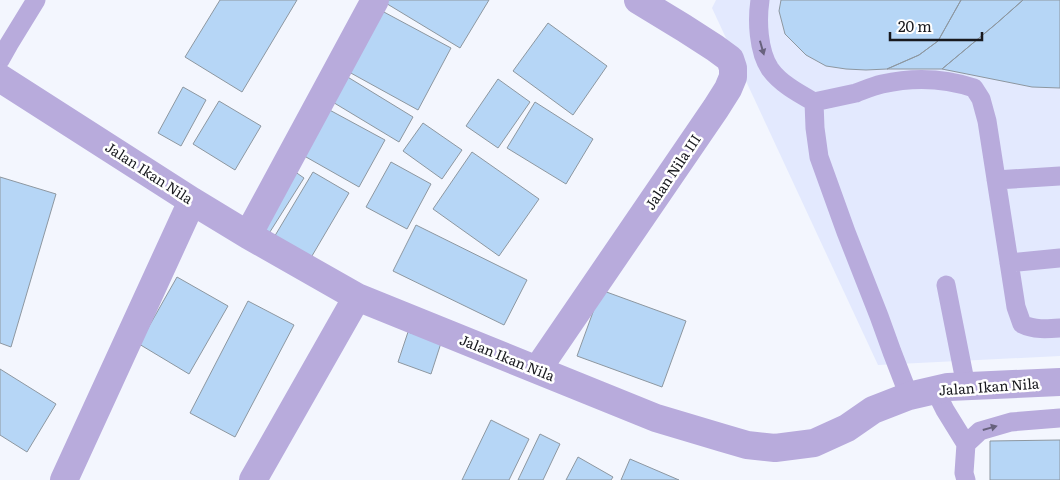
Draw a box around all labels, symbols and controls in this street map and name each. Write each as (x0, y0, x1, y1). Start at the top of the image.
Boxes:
scale bar (890, 10, 982, 42)
text: 20 m (898, 14, 932, 37)
one-way arrow (759, 41, 767, 56)
street label: Jalan Nila III (640, 130, 705, 213)
street label: Jalan Ikan Nila (102, 136, 198, 208)
street label: Jalan Ikan Nila (457, 329, 558, 385)
street label: Jalan Ikan Nila (938, 372, 1040, 399)
one-way arrow (983, 423, 998, 431)

